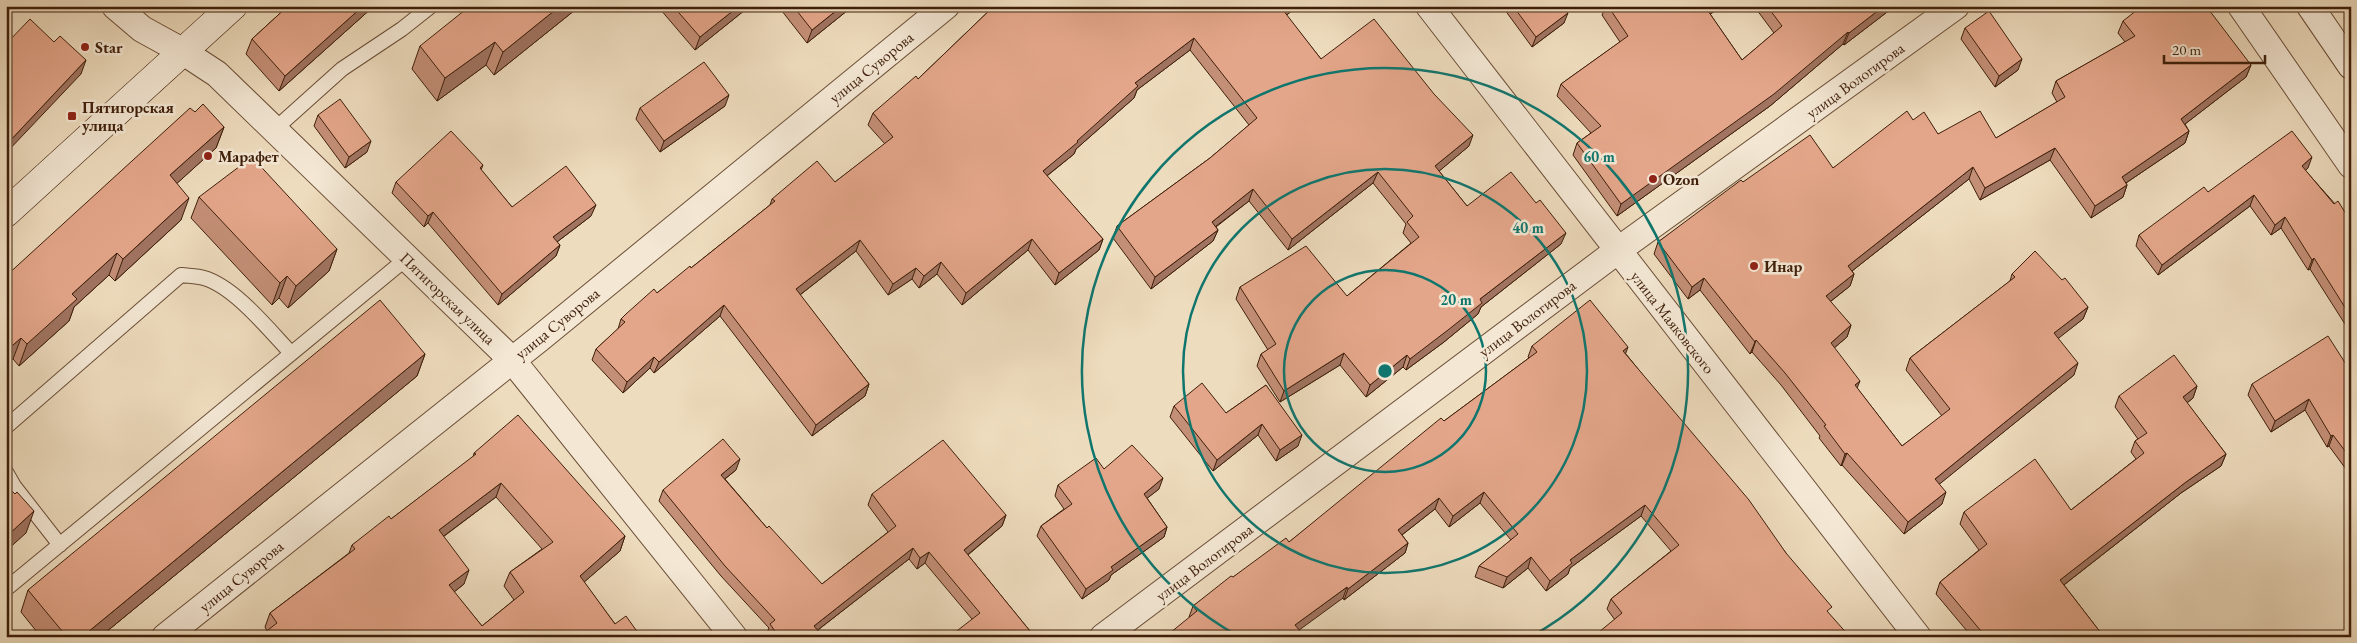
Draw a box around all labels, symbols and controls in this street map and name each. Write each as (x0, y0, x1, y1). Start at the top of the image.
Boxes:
street label: улица Суворова (825, 26, 918, 108)
scale bar (2164, 32, 2266, 64)
place label: Star (95, 37, 123, 58)
street label: улица Вологирова (1802, 37, 1909, 123)
text: 20 m (2172, 40, 2201, 59)
marker: Star (79, 41, 91, 53)
place label: Пятигорская улица (82, 97, 174, 136)
marker: Пятигорская улица (66, 110, 78, 122)
place label: Марафет (218, 146, 279, 167)
text: 60 m (1583, 147, 1615, 166)
marker: Марафет (202, 150, 214, 162)
place label: Ozon (1663, 169, 1699, 190)
marker: Ozon (1647, 173, 1659, 185)
text: 40 m (1512, 218, 1544, 237)
street label: Пятигорская улица (395, 247, 500, 350)
place label: Инар (1764, 256, 1802, 277)
marker: Инар (1748, 260, 1760, 272)
street label: улица Маяковского (1626, 266, 1720, 378)
street label: улица Вологирова (1474, 275, 1581, 362)
street label: улица Суворова (511, 282, 604, 364)
text: 20 m (1440, 290, 1472, 309)
centre of rings (1376, 362, 1394, 380)
street label: улица Вологирова (1151, 519, 1258, 606)
street label: улица Суворова (195, 535, 288, 617)

